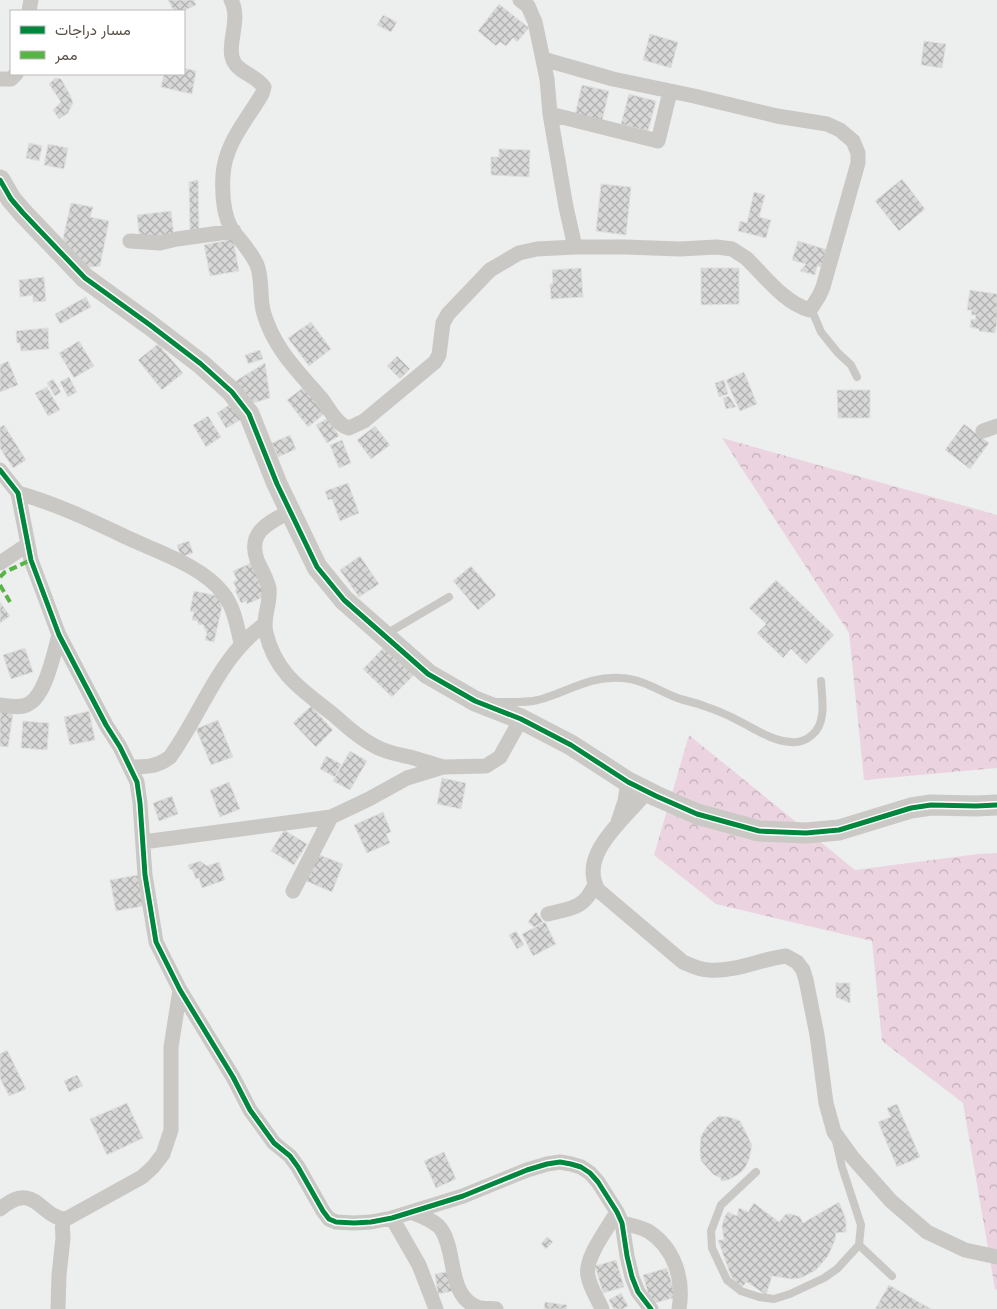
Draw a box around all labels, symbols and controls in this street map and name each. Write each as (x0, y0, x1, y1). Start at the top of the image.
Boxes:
legend (10, 10, 185, 75)
text: مسار دراجات (55, 20, 131, 39)
text: ممر (54, 45, 77, 64)

